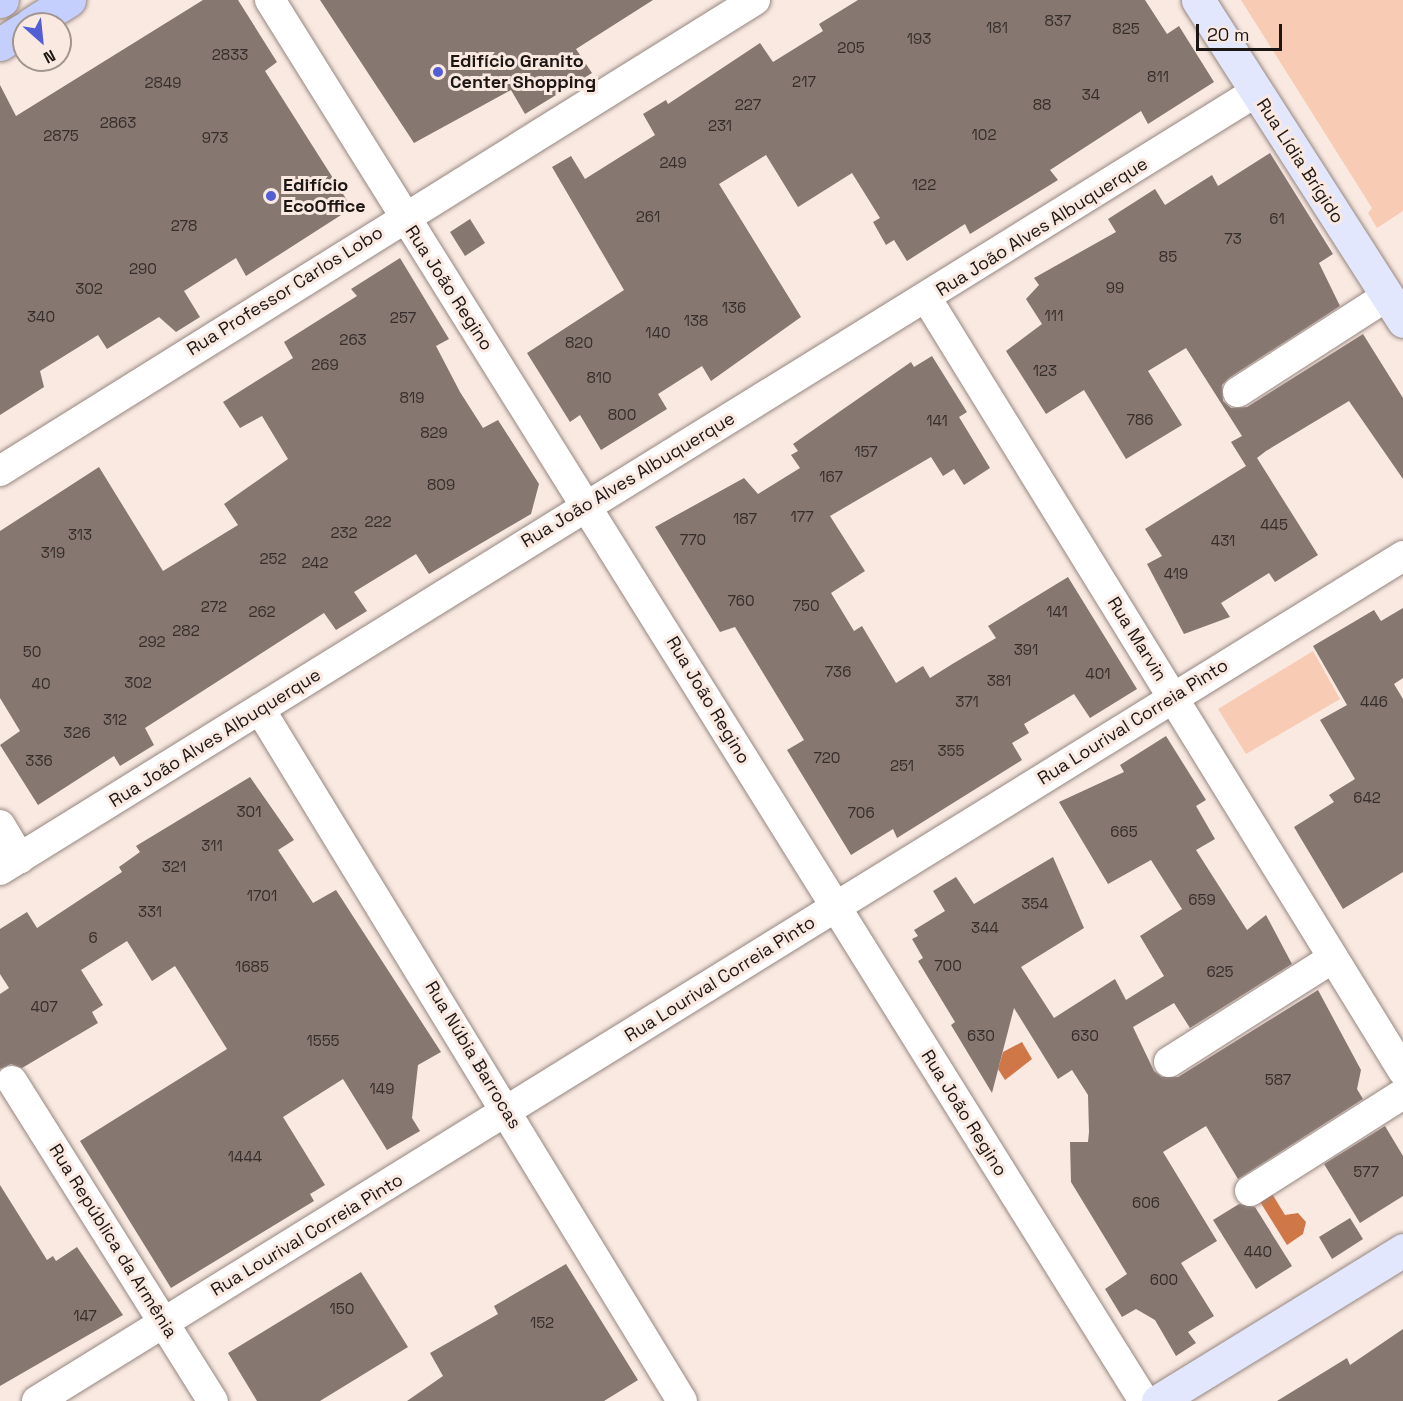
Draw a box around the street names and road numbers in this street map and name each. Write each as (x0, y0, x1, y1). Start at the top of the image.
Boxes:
street label: Rua Lídia Brígido (1252, 95, 1348, 227)
street label: Rua João Alves Albuquerque (932, 153, 1152, 301)
street label: Rua João Regino (401, 221, 497, 355)
street label: Rua Professor Carlos Lobo (183, 222, 387, 360)
street label: Rua João Alves Albuquerque (517, 407, 739, 553)
street label: Rua Marvin (1103, 593, 1171, 685)
street label: Rua João Regino (661, 632, 755, 768)
street label: Rua Lourival Correia Pìnto (1034, 654, 1232, 790)
street label: Rua João Alves Albuquerque (105, 664, 325, 812)
street label: Rua Lourival Correia Pìnto (621, 911, 819, 1047)
street label: Rua Núbia Barrocas (420, 977, 526, 1133)
street label: Rua João Regino (917, 1046, 1011, 1180)
street label: Rua República da Armênia (44, 1140, 182, 1342)
street label: Rua Lourival Correia Pìnto (207, 1169, 407, 1301)

